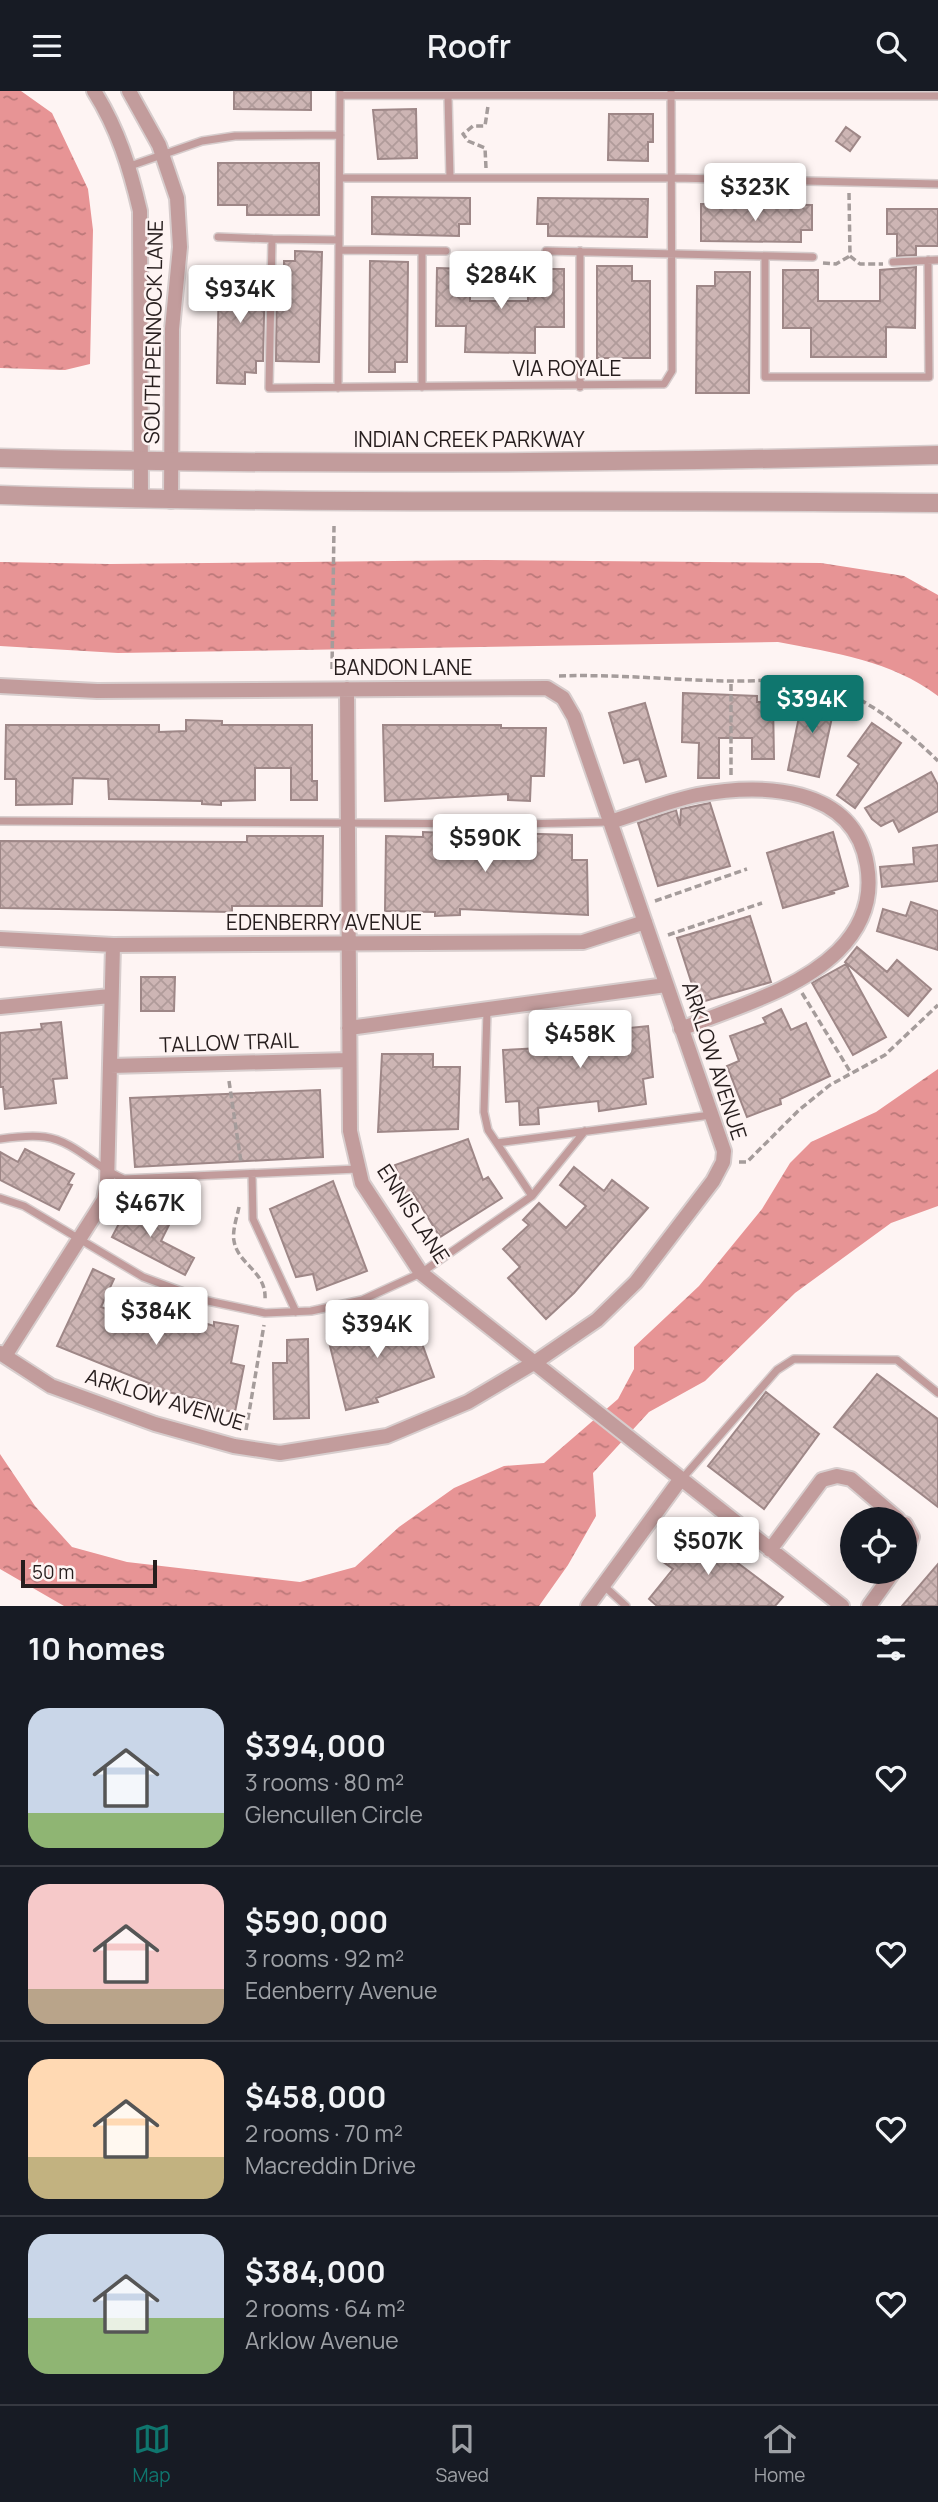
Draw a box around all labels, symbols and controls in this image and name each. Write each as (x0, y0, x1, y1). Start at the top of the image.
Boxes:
text: Roofr (427, 24, 511, 68)
icon: menu (28, 27, 66, 65)
icon: search (872, 27, 910, 65)
pin: $323K (706, 163, 804, 223)
text: $323K (720, 170, 790, 202)
street label: SOUTH PENNOCK LANE (137, 220, 169, 444)
pin: $284K (452, 251, 550, 311)
text: $284K (465, 258, 537, 290)
pin: $934K (191, 265, 289, 325)
text: $934K (205, 272, 276, 304)
street label: VIA ROYALE (512, 354, 622, 382)
street label: INDIAN CREEK PARKWAY (353, 425, 585, 453)
street label: BANDON LANE (334, 653, 472, 681)
pin: $394K (763, 675, 861, 735)
text: $394K (777, 682, 848, 714)
pin: $590K (436, 815, 534, 874)
text: $590K (449, 821, 521, 853)
street label: EDENBERRY AVENUE (226, 908, 422, 936)
street label: ARKLOW AVENUE (676, 978, 754, 1144)
pin: $458K (531, 1011, 629, 1070)
text: $458K (545, 1017, 615, 1049)
street label: TALLOW TRAIL (159, 1026, 299, 1058)
street label: ENNIS LANE (371, 1158, 456, 1269)
pin: $467K (101, 1179, 199, 1239)
text: $467K (115, 1186, 185, 1218)
pin: $384K (107, 1287, 205, 1347)
text: $384K (121, 1294, 191, 1326)
pin: $394K (328, 1301, 426, 1360)
text: $394K (342, 1307, 413, 1339)
street label: ARKLOW AVENUE (82, 1361, 248, 1437)
map controls (840, 1507, 917, 1584)
button: locate (840, 1507, 917, 1584)
pin: $507K (659, 1517, 757, 1577)
text: $507K (673, 1524, 743, 1556)
scale bar (21, 1557, 158, 1589)
text: 50 m (32, 1559, 74, 1585)
text: 10 homes (28, 1628, 165, 1669)
icon: filters (872, 1629, 910, 1667)
text: $394,000 (245, 1725, 386, 1766)
icon: home (84, 1736, 168, 1820)
icon: heart (872, 1759, 910, 1797)
text: 3 rooms · 80 m² (245, 1766, 404, 1798)
text: Glencullen Circle (245, 1798, 423, 1830)
text: $590,000 (245, 1901, 388, 1942)
icon: home (84, 1912, 168, 1996)
icon: heart (872, 1935, 910, 1973)
text: 3 rooms · 92 m² (245, 1942, 404, 1974)
text: Edenberry Avenue (245, 1974, 437, 2006)
text: $458,000 (245, 2076, 386, 2117)
icon: home (84, 2087, 168, 2171)
icon: heart (872, 2110, 910, 2148)
text: 2 rooms · 70 m² (245, 2117, 403, 2149)
text: Macreddin Drive (245, 2149, 416, 2181)
text: $384,000 (245, 2251, 386, 2292)
icon: home (84, 2262, 168, 2346)
icon: heart (872, 2285, 910, 2323)
text: 2 rooms · 64 m² (245, 2292, 405, 2324)
text: Arklow Avenue (245, 2324, 399, 2356)
tab: Map (133, 2420, 171, 2488)
tab: Saved (436, 2420, 489, 2488)
tab: Home (754, 2420, 805, 2488)

